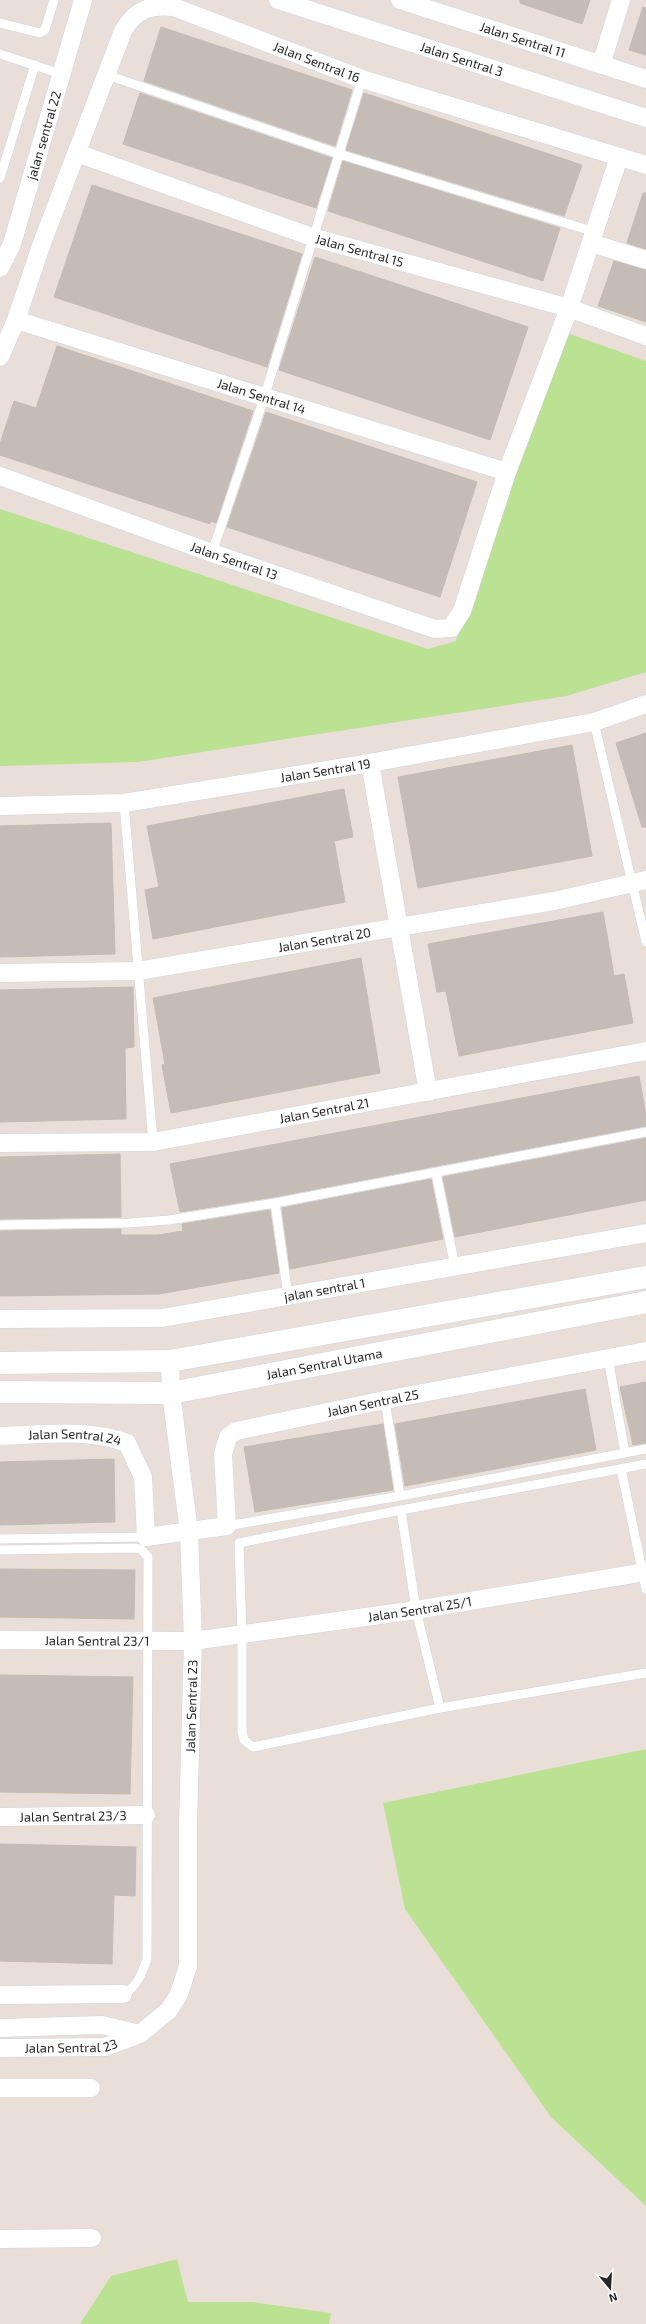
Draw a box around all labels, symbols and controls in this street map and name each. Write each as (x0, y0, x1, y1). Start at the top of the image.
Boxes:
street label: Jalan Sentral 11 (478, 18, 568, 61)
street label: Jalan Sentral 16 (271, 38, 362, 85)
street label: Jalan Sentral 3 (418, 38, 505, 80)
street label: jalan sentral 22 (23, 89, 64, 181)
street label: Jalan Sentral 15 (314, 230, 406, 270)
street label: Jalan Sentral 14 (215, 375, 308, 417)
street label: Jalan Sentral 13 (189, 538, 280, 583)
street label: Jalan Sentral 19 (279, 755, 372, 785)
street label: Jalan Sentral 20 (277, 924, 372, 955)
street label: Jalan Sentral 21 (278, 1094, 370, 1127)
street label: jalan sentral 1 (283, 1274, 366, 1304)
street label: Jalan Sentral Utama (265, 1345, 384, 1383)
street label: Jalan Sentral 25 (326, 1386, 420, 1420)
street label: Jalan Sentral 24 (28, 1425, 123, 1449)
street label: Jalan Sentral 25/1 (367, 1593, 473, 1625)
street label: Jalan Sentral 23/1 (44, 1632, 150, 1649)
street label: Jalan Sentral 23 (182, 1660, 200, 1753)
street label: Jalan Sentral 23/3 (19, 1807, 127, 1825)
street label: Jalan Sentral 23 (24, 2035, 120, 2056)
north arrow (590, 2268, 630, 2308)
text: N (607, 2291, 619, 2305)

